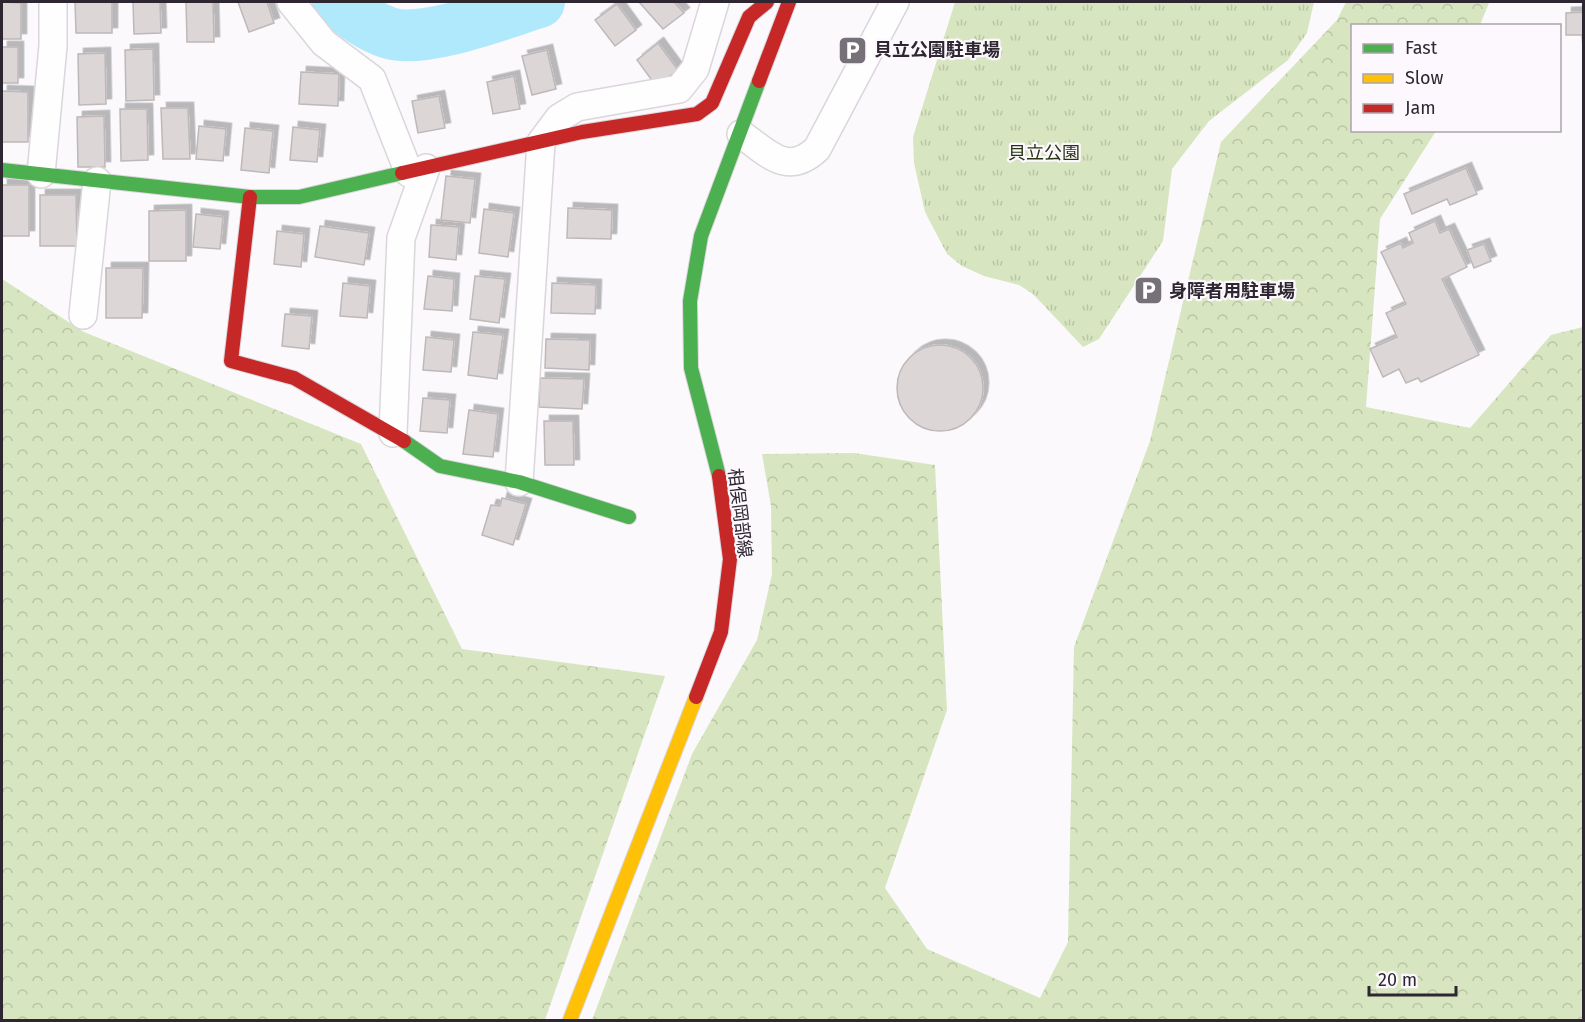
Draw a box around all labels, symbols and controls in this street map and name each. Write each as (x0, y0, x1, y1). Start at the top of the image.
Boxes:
legend (1351, 24, 1561, 132)
parking icon: 貝立公園駐車場 (837, 34, 869, 66)
text: Fast (1405, 37, 1438, 59)
place label: 貝立公園駐車場 (874, 39, 1000, 61)
text: Slow (1405, 67, 1444, 89)
text: Jam (1405, 97, 1436, 119)
park label: 貝立公園 (1008, 142, 1080, 164)
parking icon: 身障者用駐車場 (1132, 275, 1164, 307)
place label: 身障者用駐車場 (1169, 280, 1295, 302)
street label: 相俣岡部線 (724, 467, 756, 559)
scale bar (1369, 959, 1456, 997)
text: 20 m (1378, 969, 1417, 991)

